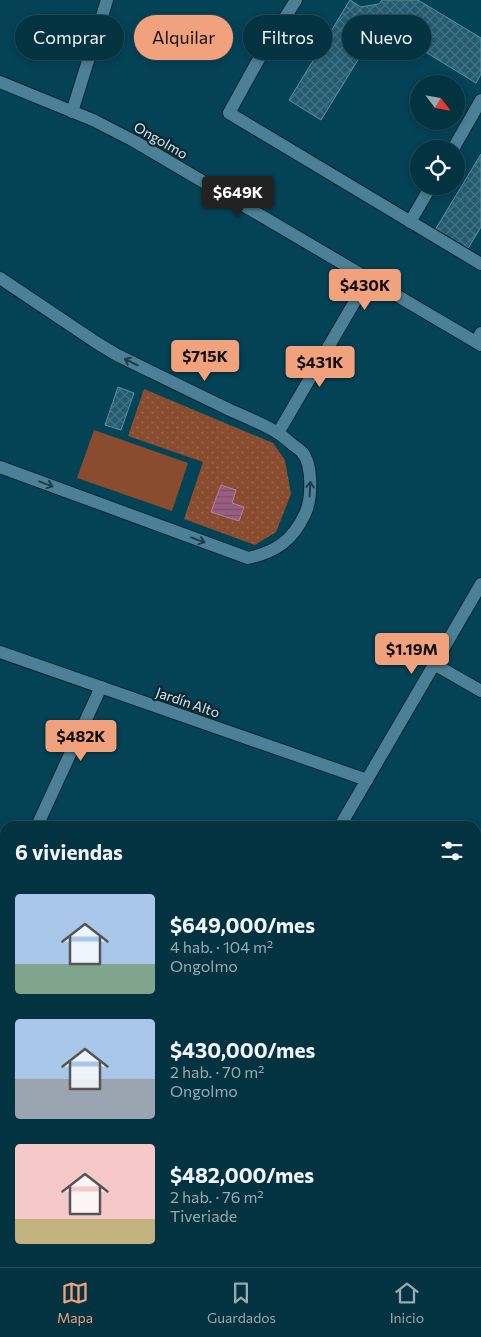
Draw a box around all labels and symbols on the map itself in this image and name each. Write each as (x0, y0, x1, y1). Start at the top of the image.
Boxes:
north arrow (410, 75, 465, 130)
street label: Ongolmo (131, 118, 191, 162)
pin: $649K (203, 176, 273, 218)
pin: $430K (330, 268, 400, 311)
pin: $715K (170, 340, 240, 382)
pin: $431K (285, 346, 355, 388)
one-way arrow (124, 357, 139, 366)
one-way arrow (38, 480, 53, 489)
one-way arrow (306, 481, 315, 497)
one-way arrow (190, 536, 206, 545)
pin: $1.19M (371, 632, 453, 675)
street label: Jardín Alto (154, 683, 222, 721)
pin: $482K (46, 720, 116, 762)

